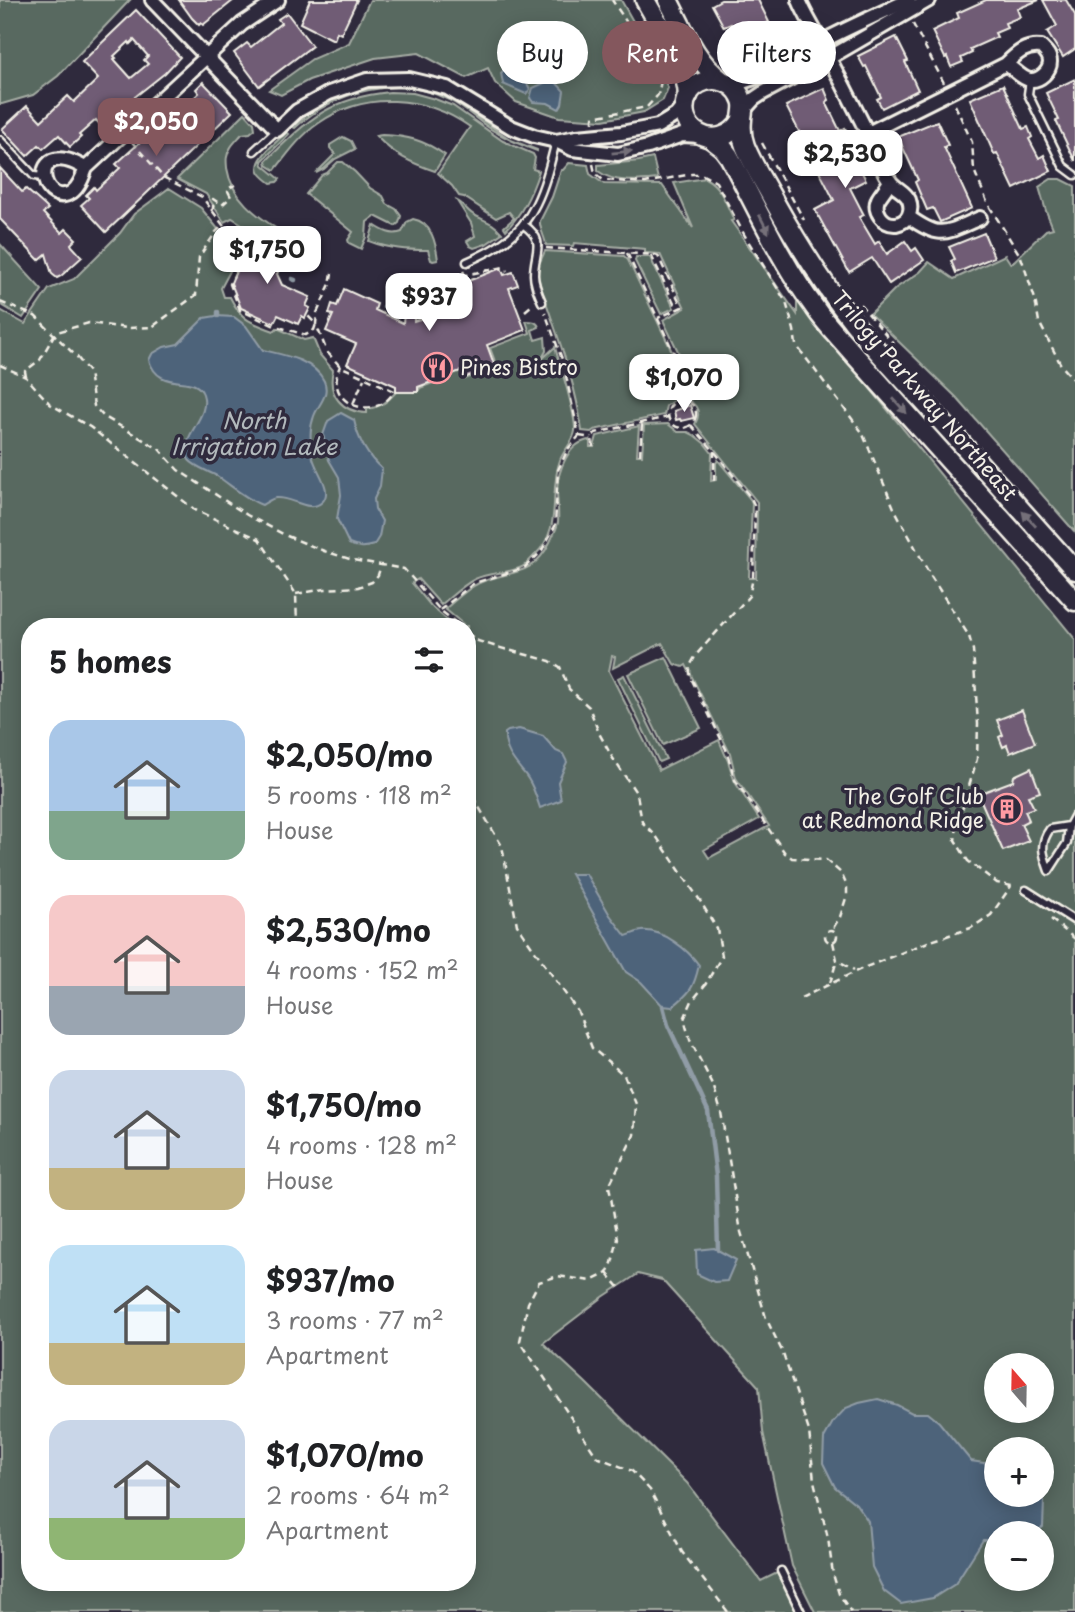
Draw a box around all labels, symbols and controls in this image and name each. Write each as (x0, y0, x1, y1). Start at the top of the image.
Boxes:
chip: Buy (497, 21, 588, 84)
chip: Rent (602, 21, 703, 84)
chip: Filters (717, 21, 836, 84)
pin: $2,050 (99, 99, 213, 158)
text: $2,050 (114, 103, 198, 138)
pin: $2,530 (788, 130, 902, 190)
text: $2,530 (803, 135, 887, 170)
one-way arrow (611, 146, 633, 157)
one-way arrow (759, 214, 770, 234)
pin: $1,750 (210, 226, 324, 286)
text: $1,750 (229, 231, 305, 266)
pin: $937 (388, 274, 470, 333)
text: $937 (402, 278, 456, 313)
street label: Trilogy Parkway Northeast (825, 282, 1026, 507)
place label: Pines Bistro (460, 350, 578, 382)
restaurant icon: Pines Bistro (420, 351, 454, 385)
pin: $1,070 (627, 354, 741, 414)
text: $1,070 (645, 359, 723, 394)
one-way arrow (891, 397, 907, 414)
water label: North Irrigation Lake (171, 402, 339, 463)
one-way arrow (1022, 511, 1038, 528)
text: 5 homes (49, 638, 172, 683)
icon: filters (410, 641, 448, 679)
text: $2,050/mo (266, 732, 433, 777)
icon: home (105, 748, 189, 832)
text: 5 rooms · 118 m² (266, 777, 452, 812)
place label: The Golf Club at Redmond Ridge (802, 779, 984, 835)
building icon: The Golf Club at Redmond Ridge (990, 792, 1024, 826)
text: House (266, 812, 333, 847)
text: $2,530/mo (266, 907, 431, 952)
icon: home (105, 923, 189, 1007)
text: 4 rooms · 152 m² (266, 952, 459, 987)
text: House (266, 987, 333, 1022)
text: $1,750/mo (266, 1082, 421, 1127)
icon: home (105, 1098, 189, 1182)
text: 4 rooms · 128 m² (266, 1127, 457, 1162)
text: House (266, 1162, 333, 1197)
text: $937/mo (266, 1257, 395, 1302)
icon: home (105, 1273, 189, 1357)
text: 3 rooms · 77 m² (266, 1302, 444, 1337)
text: Apartment (266, 1337, 389, 1372)
north arrow (984, 1353, 1054, 1423)
map controls (984, 1353, 1054, 1591)
text: $1,070/mo (266, 1432, 424, 1477)
button: + (984, 1437, 1054, 1507)
icon: home (105, 1448, 189, 1532)
text: 2 rooms · 64 m² (266, 1477, 450, 1512)
text: Apartment (266, 1512, 389, 1547)
button: − (984, 1521, 1054, 1591)

